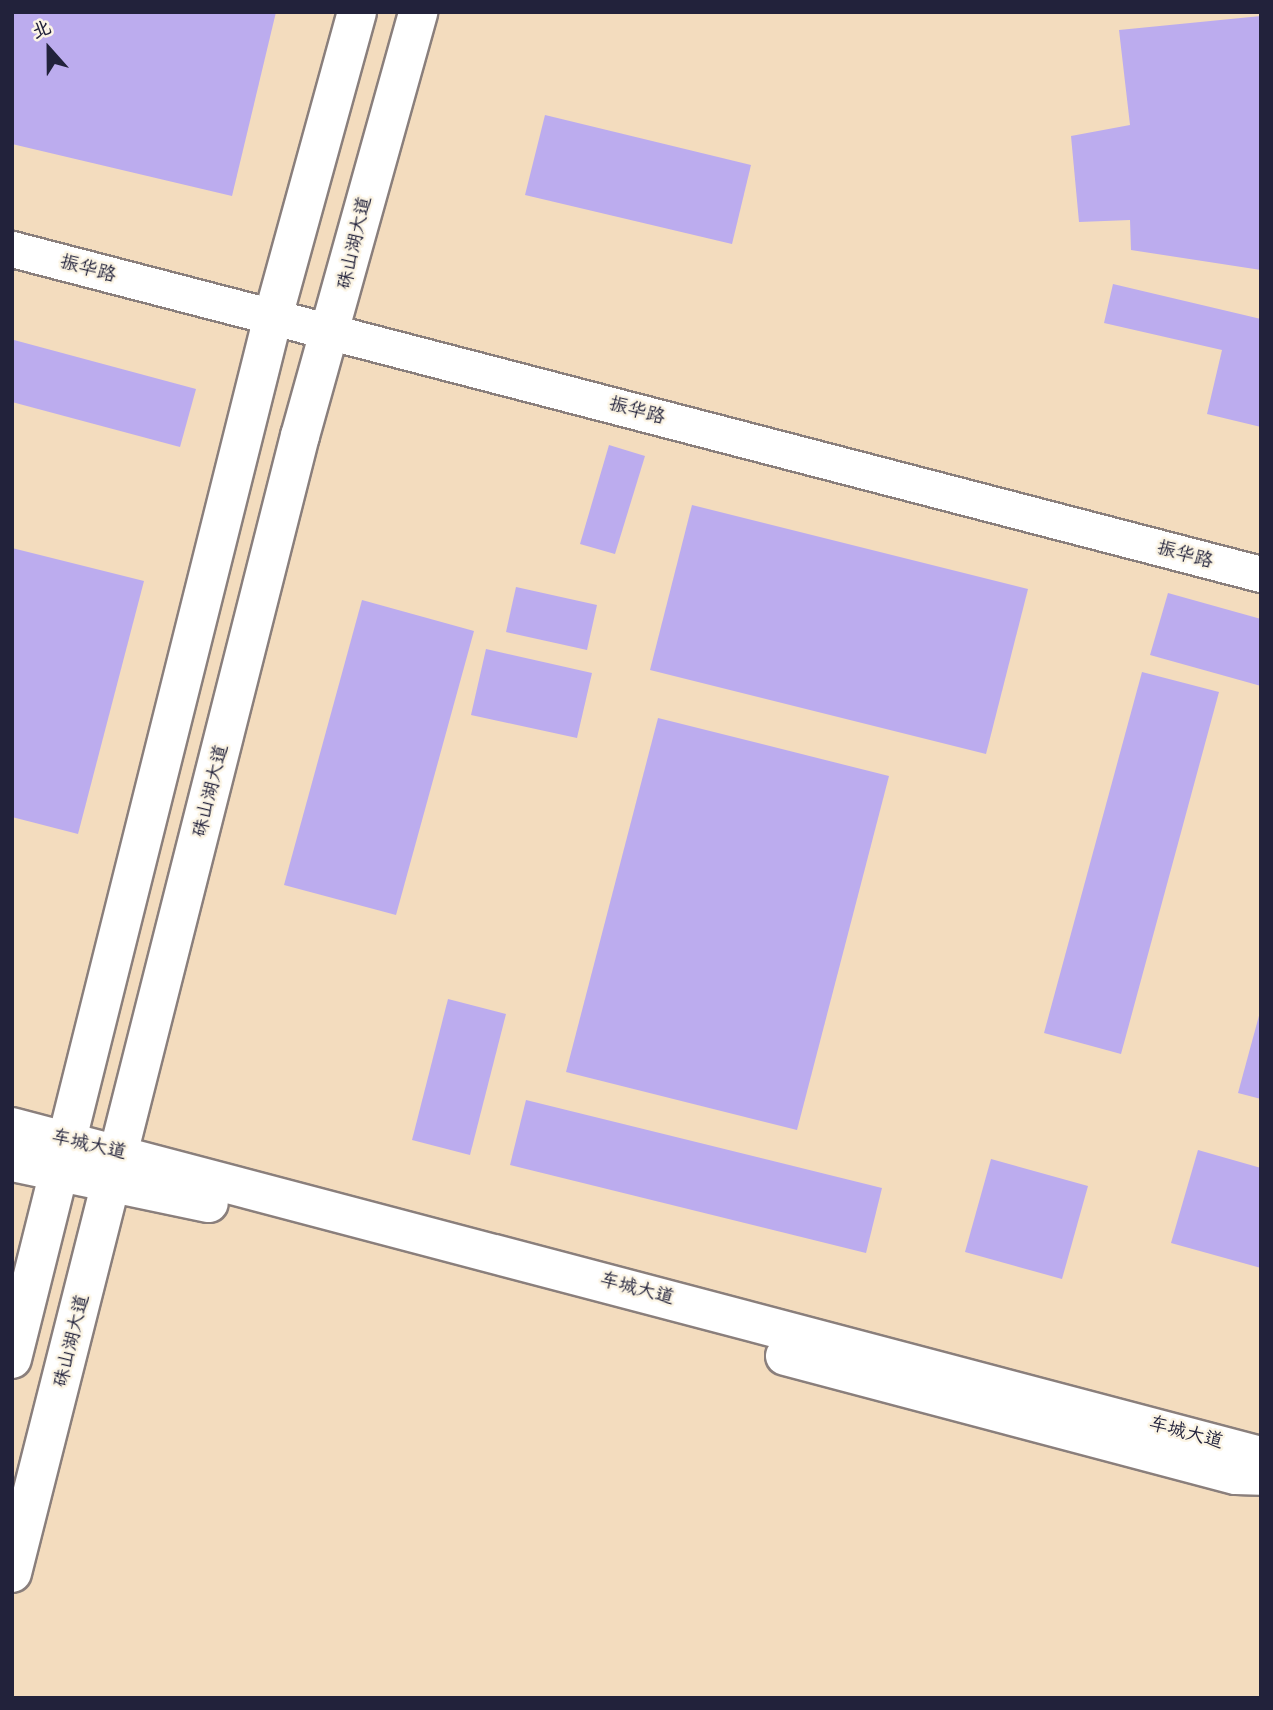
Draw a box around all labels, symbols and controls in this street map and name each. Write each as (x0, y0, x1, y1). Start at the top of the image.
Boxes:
north arrow (14, 14, 84, 84)
text: 北 (28, 15, 55, 44)
street label: 硃山湖大道 (333, 194, 377, 292)
street label: 振华路 (58, 251, 118, 287)
street label: 振华路 (607, 393, 667, 429)
street label: 振华路 (1155, 537, 1215, 573)
street label: 硃山湖大道 (188, 742, 234, 840)
street label: 车城大道 (49, 1125, 129, 1165)
street label: 车城大道 (597, 1268, 677, 1310)
street label: 硃山湖大道 (49, 1292, 95, 1390)
street label: 车城大道 (1146, 1412, 1226, 1454)

